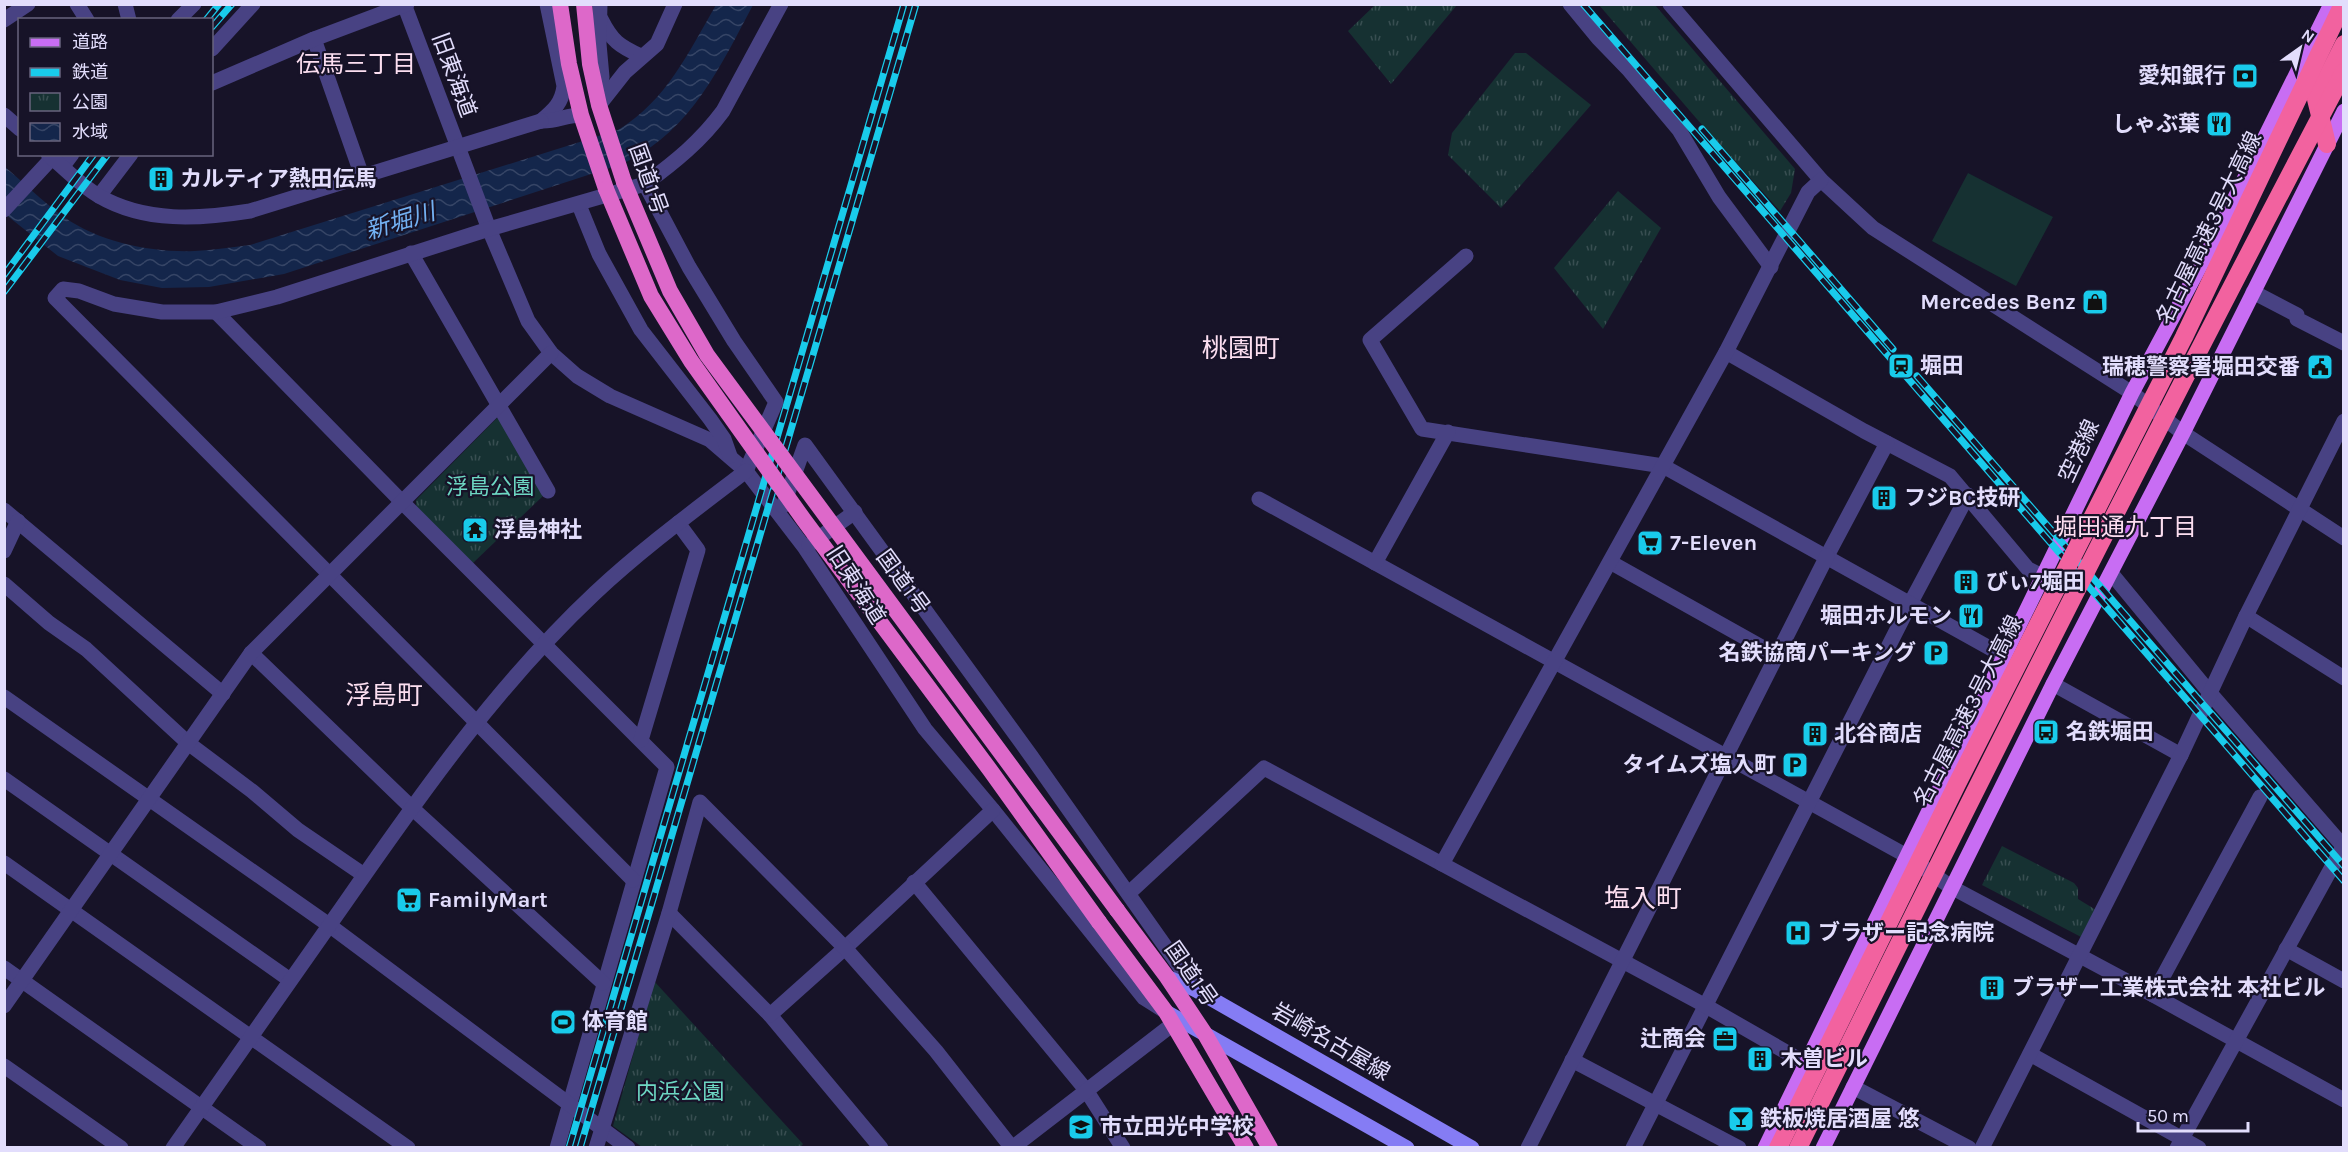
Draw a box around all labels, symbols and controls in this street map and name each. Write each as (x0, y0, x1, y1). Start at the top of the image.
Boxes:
legend (18, 18, 213, 156)
north arrow (2270, 18, 2330, 78)
text: N (2298, 25, 2318, 47)
street label: 旧東海道 (427, 29, 481, 121)
text: 道路 (72, 31, 108, 53)
district label: 伝馬三丁目 (296, 50, 416, 78)
text: 鉄道 (72, 61, 108, 83)
bank icon: 愛知銀行 (2230, 61, 2260, 91)
place label: 愛知銀行 (2138, 63, 2226, 89)
text: 公園 (72, 91, 108, 113)
restaurant icon: しゃぶ葉 (2204, 109, 2234, 139)
place label: しゃぶ葉 (2112, 111, 2200, 137)
text: 水域 (72, 121, 108, 143)
street label: 名古屋高速3号大高線 (2151, 127, 2267, 329)
street label: 国道1号 (623, 140, 673, 218)
building icon: カルティア熱田伝馬 (146, 164, 176, 194)
place label: カルティア熱田伝馬 (180, 166, 377, 192)
water label: 新堀川 (361, 196, 441, 245)
shop icon: Mercedes Benz (2080, 287, 2110, 317)
place label: Mercedes Benz (1920, 289, 2076, 315)
district label: 桃園町 (1202, 333, 1280, 364)
station icon: 堀田 (1886, 351, 1916, 381)
public building icon: 瑞穂警察署堀田交番 (2305, 352, 2335, 382)
place label: 堀田 (1920, 353, 1964, 379)
place label: 瑞穂警察署堀田交番 (2102, 354, 2300, 380)
street label: 空港線 (2053, 416, 2105, 486)
park label: 浮島公園 (446, 474, 534, 500)
building icon: フジBC技研 (1869, 483, 1899, 513)
place label: フジBC技研 (1904, 485, 2020, 511)
district label: 堀田通九丁目 (2053, 513, 2197, 541)
temple icon: 浮島神社 (460, 515, 490, 545)
place label: 浮島神社 (494, 517, 582, 543)
supermarket icon: 7-Eleven (1635, 528, 1665, 558)
place label: 7-Eleven (1670, 530, 1757, 556)
street label: 旧東海道 (821, 541, 891, 629)
street label: 国道1号 (871, 545, 935, 619)
building icon: びぃ7堀田 (1951, 567, 1981, 597)
place label: びぃ7堀田 (1986, 569, 2085, 595)
restaurant icon: 堀田ホルモン (1956, 601, 1986, 631)
place label: 堀田ホルモン (1820, 603, 1952, 629)
street label: 名古屋高速3号大高線 (1909, 611, 2027, 811)
parking icon: 名鉄協商パーキング (1921, 638, 1951, 668)
place label: 名鉄協商パーキング (1719, 640, 1916, 666)
district label: 浮島町 (345, 680, 423, 711)
bus stop icon: 名鉄堀田 (2031, 717, 2061, 747)
building icon: 北谷商店 (1800, 719, 1830, 749)
place label: 名鉄堀田 (2066, 719, 2154, 745)
place label: 北谷商店 (1834, 721, 1922, 747)
parking icon: タイムズ塩入町 (1780, 750, 1810, 780)
place label: タイムズ塩入町 (1622, 752, 1776, 778)
district label: 塩入町 (1604, 883, 1682, 914)
supermarket icon: FamilyMart (394, 885, 424, 915)
place label: FamilyMart (428, 887, 548, 913)
hospital icon: ブラザー記念病院 (1783, 918, 1813, 948)
place label: ブラザー記念病院 (1818, 920, 1994, 946)
street label: 国道1号 (1159, 937, 1223, 1011)
building icon: ブラザー工業株式会社 本社ビル (1977, 973, 2007, 1003)
place label: ブラザー工業株式会社 本社ビル (2012, 975, 2326, 1001)
street label: 岩崎名古屋線 (1267, 998, 1395, 1086)
sports icon: 体育館 (548, 1007, 578, 1037)
place label: 体育館 (582, 1009, 648, 1035)
office icon: 辻商会 (1710, 1024, 1740, 1054)
place label: 辻商会 (1640, 1026, 1706, 1052)
building icon: 木曽ビル (1745, 1044, 1775, 1074)
place label: 木曽ビル (1780, 1046, 1868, 1072)
park label: 内浜公園 (636, 1079, 724, 1105)
scale bar (2138, 1095, 2248, 1133)
bar icon: 鉄板焼居酒屋 悠 (1726, 1104, 1756, 1134)
text: 50 m (2147, 1105, 2189, 1127)
place label: 鉄板焼居酒屋 悠 (1760, 1106, 1920, 1132)
school or university icon: 市立田光中学校 (1066, 1112, 1096, 1142)
place label: 市立田光中学校 (1100, 1114, 1254, 1140)

